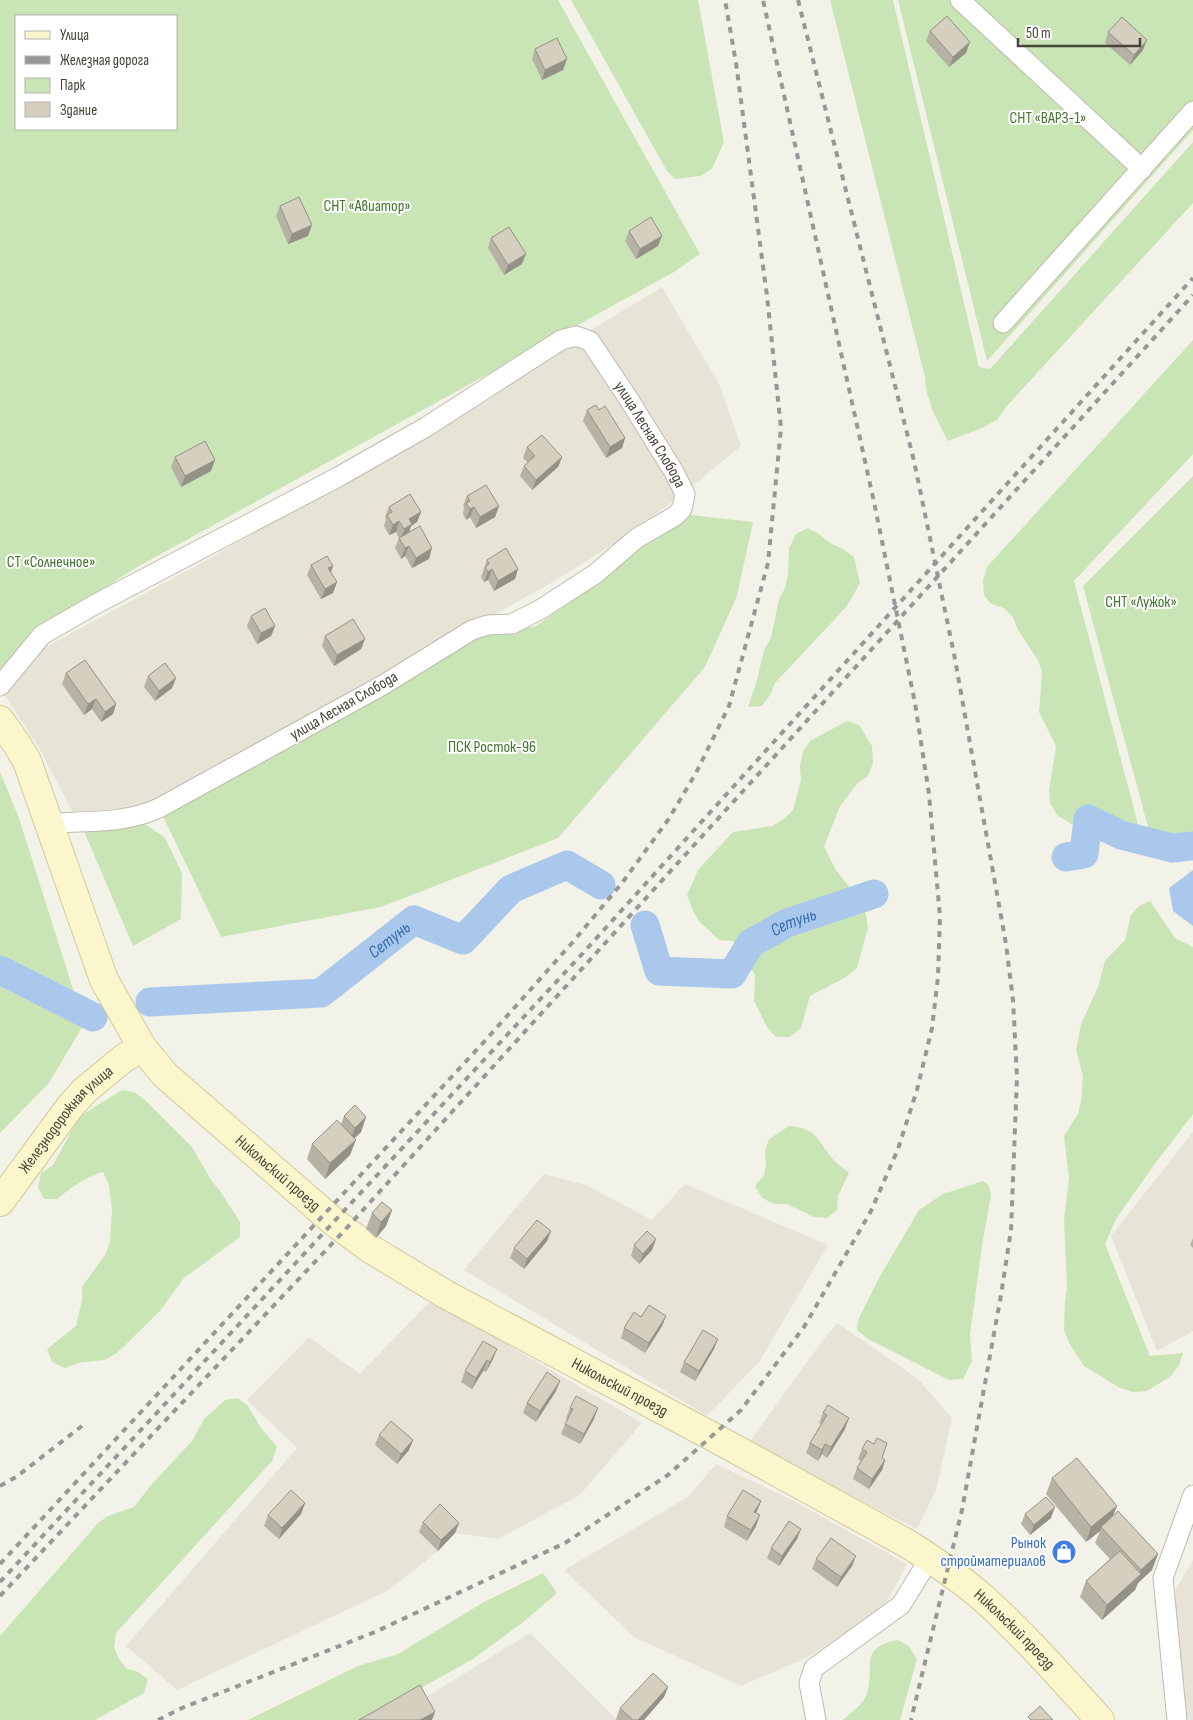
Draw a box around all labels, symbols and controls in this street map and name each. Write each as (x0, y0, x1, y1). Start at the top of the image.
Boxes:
legend (15, 15, 178, 130)
scale bar (1018, 15, 1140, 47)
text: 50 m (1026, 24, 1051, 43)
text: Улица (60, 26, 89, 45)
text: Железная дорога (60, 51, 149, 70)
text: Парк (60, 76, 86, 95)
text: Здание (60, 101, 97, 120)
park label: СНТ «ВАРЗ-1» (1010, 109, 1086, 128)
park label: СНТ «Авиатор» (323, 197, 411, 216)
street label: улица Лесная Слобода (610, 378, 690, 491)
park label: СТ «Солнечное» (7, 553, 95, 572)
park label: СНТ «Лужок» (1105, 593, 1177, 612)
street label: улица Лесная Слобода (287, 667, 401, 745)
park label: ПСК Росток-96 (448, 738, 536, 757)
water label: Сетунь (766, 903, 819, 941)
water label: Сетунь (364, 916, 415, 962)
street label: Железнодорожная улица (15, 1062, 117, 1177)
street label: Никольский проезд (231, 1131, 324, 1215)
street label: Никольский проезд (568, 1354, 671, 1421)
place label: Рынок стройматериалов (940, 1534, 1047, 1571)
shop icon: Рынок стройматериалов (1051, 1539, 1077, 1565)
street label: Никольский проезд (970, 1585, 1059, 1673)

